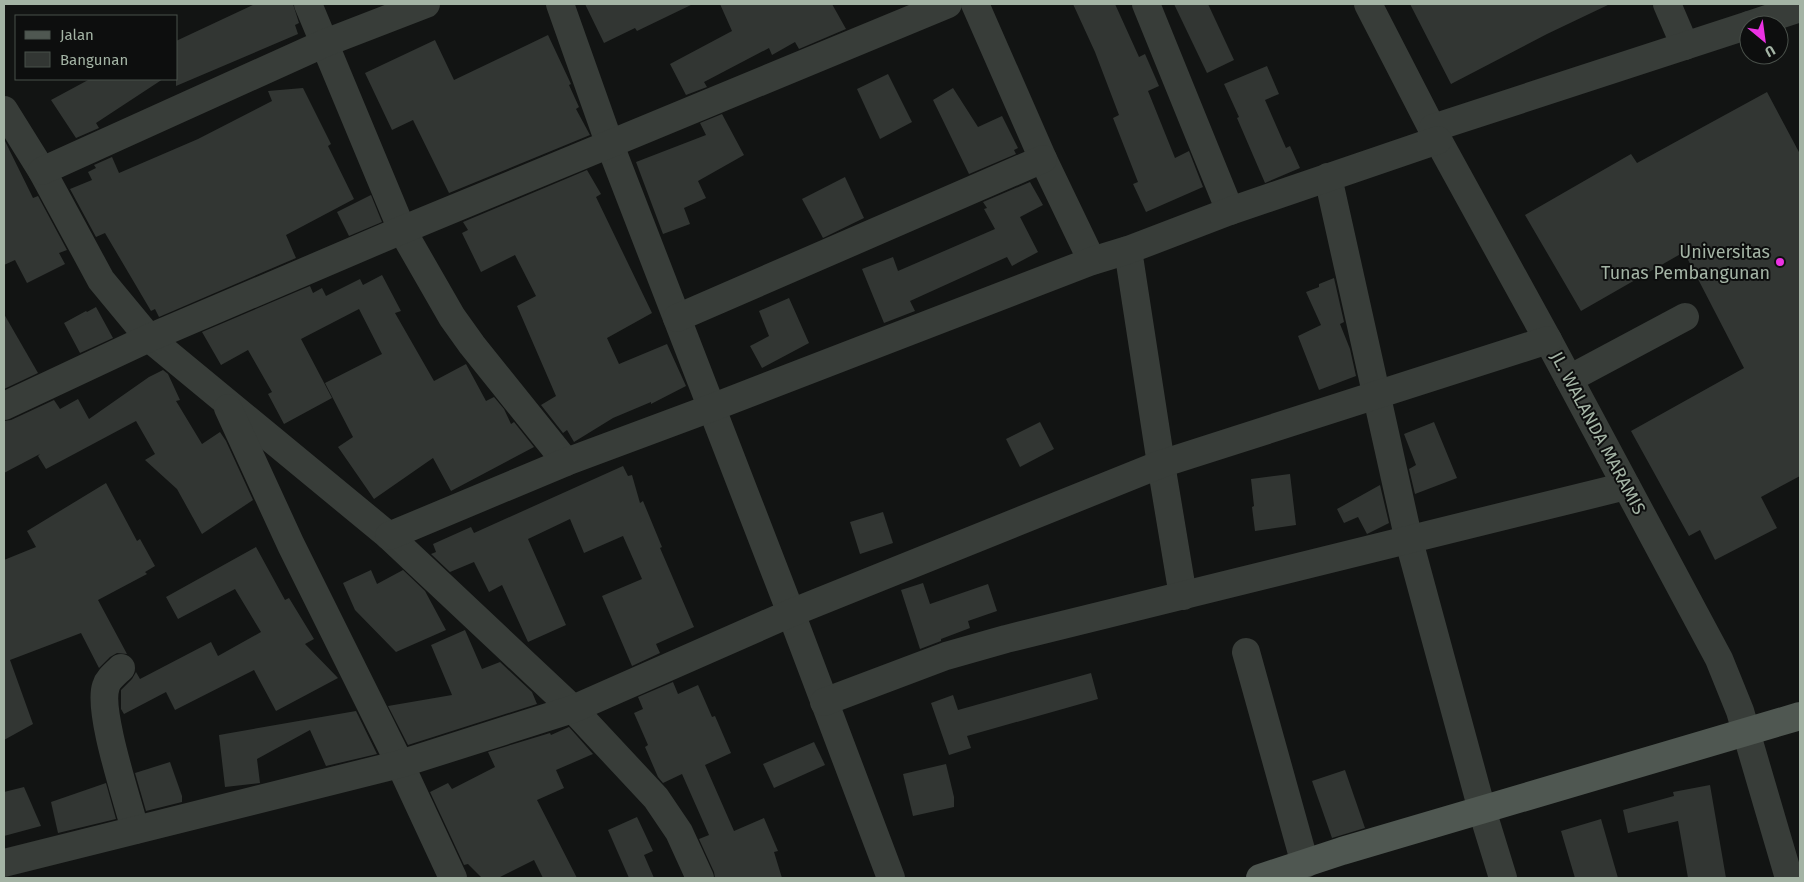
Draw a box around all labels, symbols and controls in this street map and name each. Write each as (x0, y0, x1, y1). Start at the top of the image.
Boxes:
legend (15, 15, 178, 80)
north arrow (1739, 15, 1789, 65)
text: Jalan (60, 26, 94, 44)
text: U (1762, 41, 1778, 61)
text: Bangunan (60, 51, 128, 69)
place label: Universitas Tunas Pembangunan (1601, 241, 1770, 284)
marker: Universitas Tunas Pembangunan (1774, 256, 1786, 268)
street label: JL. WALANDA MARAMIS (1546, 348, 1650, 518)

